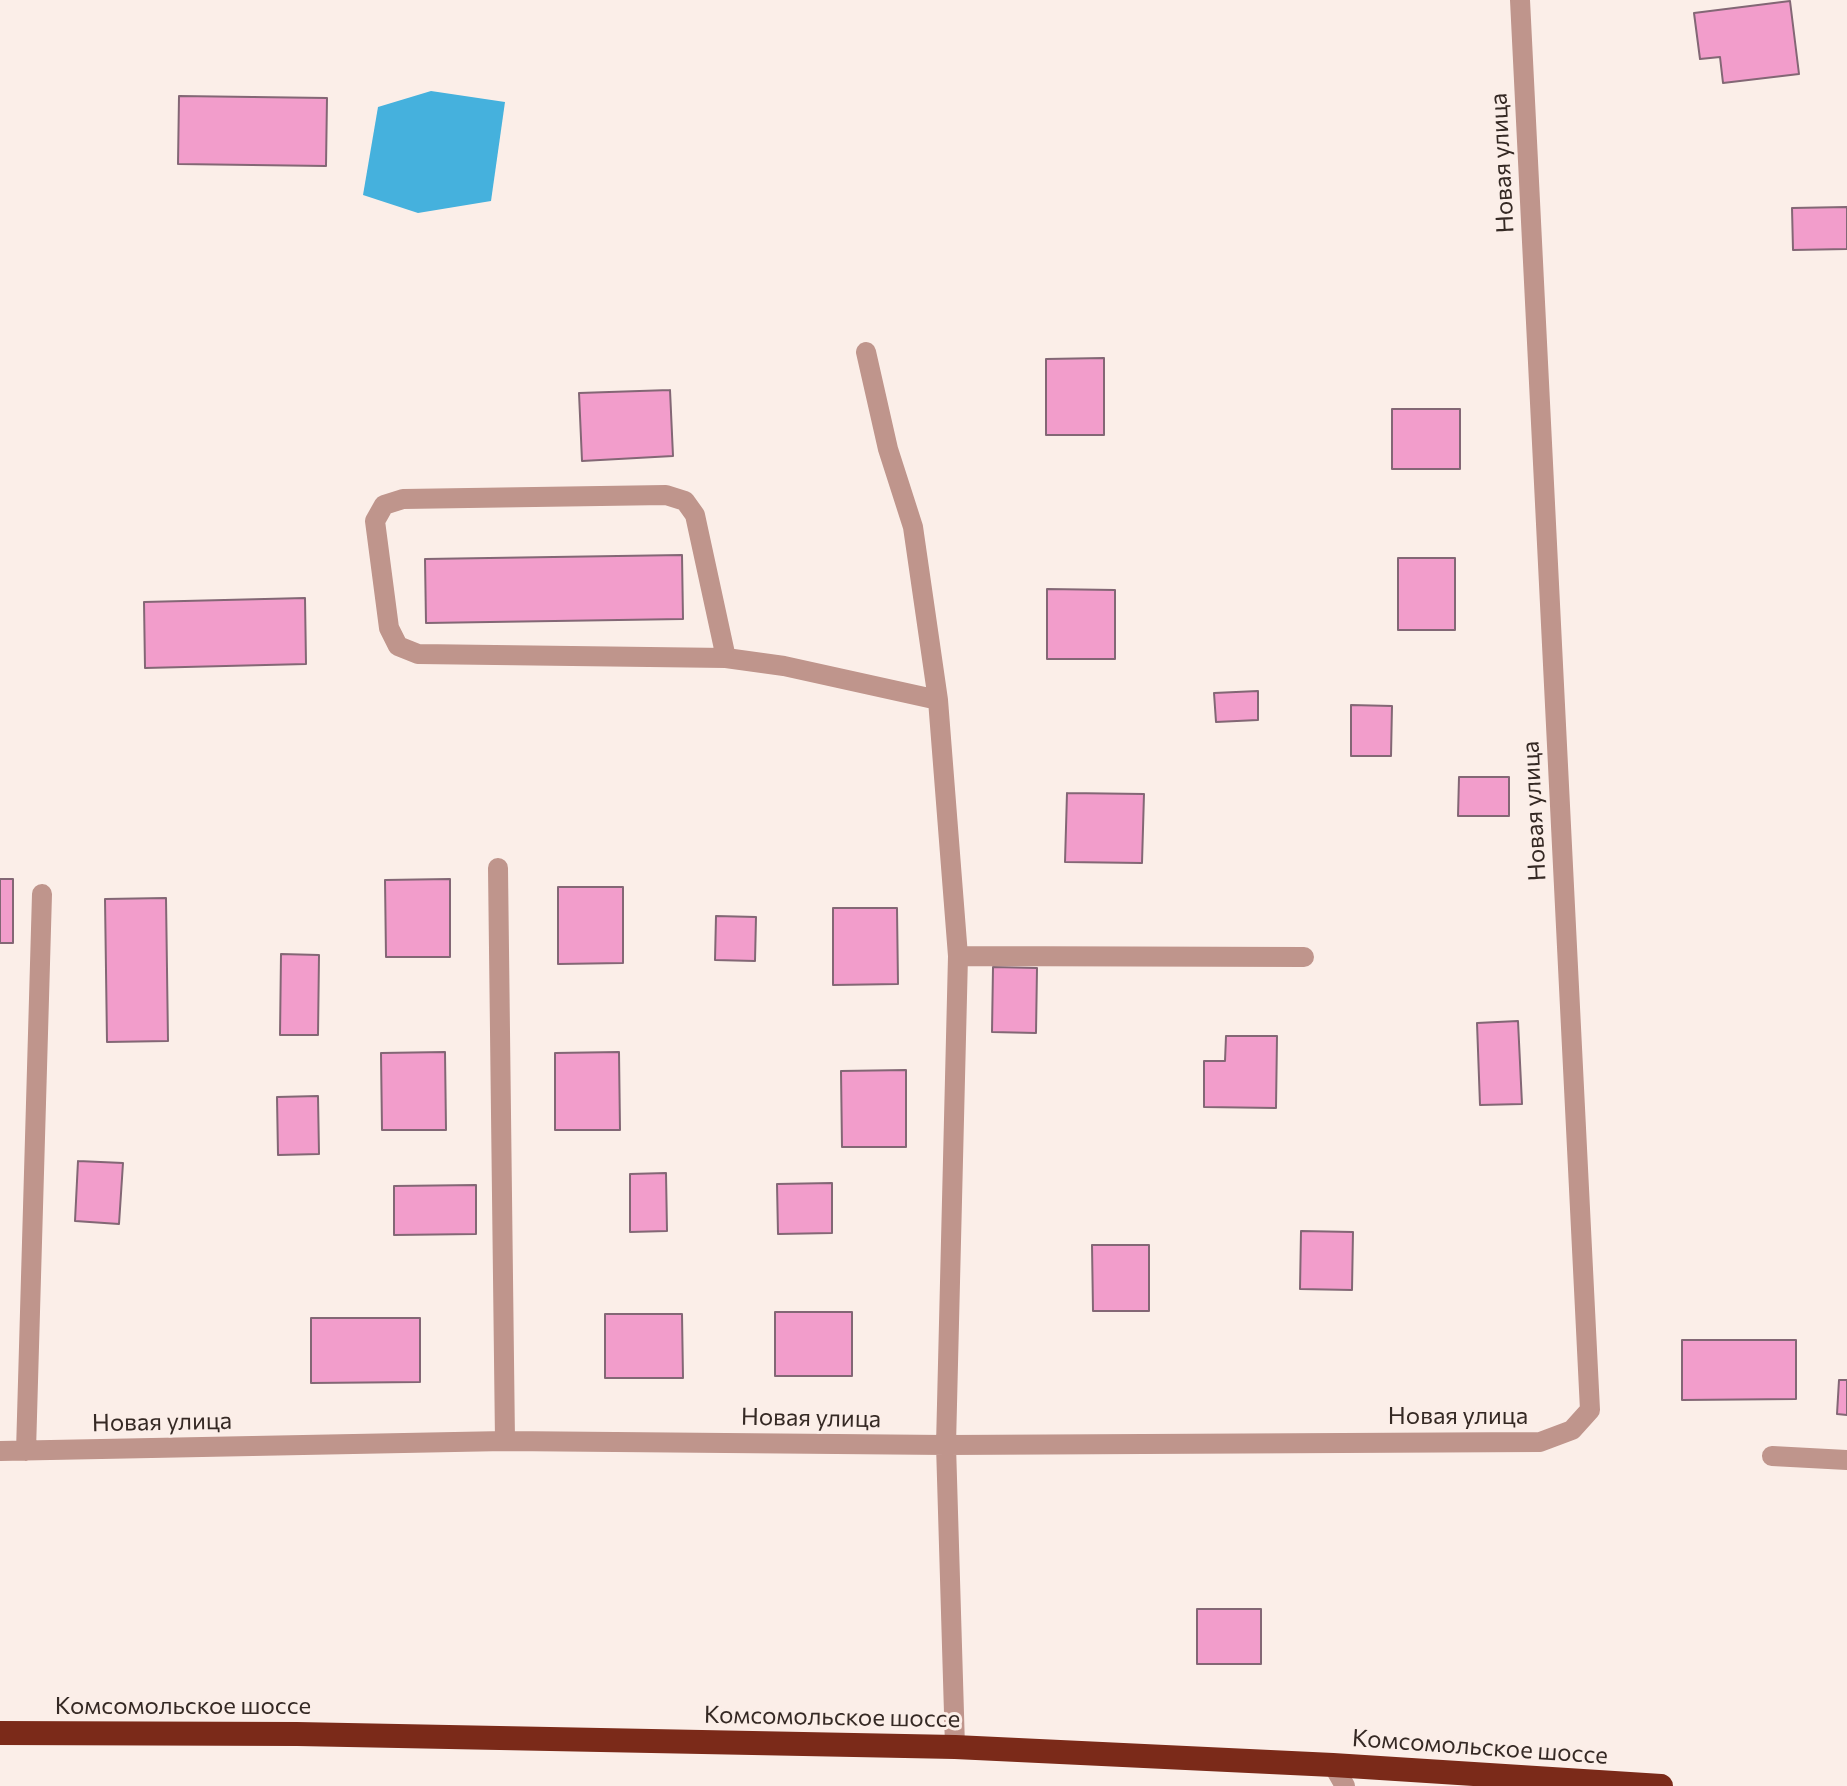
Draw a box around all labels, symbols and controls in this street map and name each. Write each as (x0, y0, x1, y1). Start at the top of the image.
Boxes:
street label: Новая улица (1484, 92, 1520, 234)
street label: Новая улица (1516, 740, 1552, 882)
street label: Новая улица (741, 1402, 881, 1434)
street label: Новая улица (1388, 1402, 1528, 1430)
street label: Новая улица (92, 1406, 232, 1438)
street label: Комсомольское шоссе (55, 1692, 311, 1720)
street label: Комсомольское шоссе (704, 1700, 960, 1734)
street label: Комсомольское шоссе (1351, 1724, 1609, 1770)

